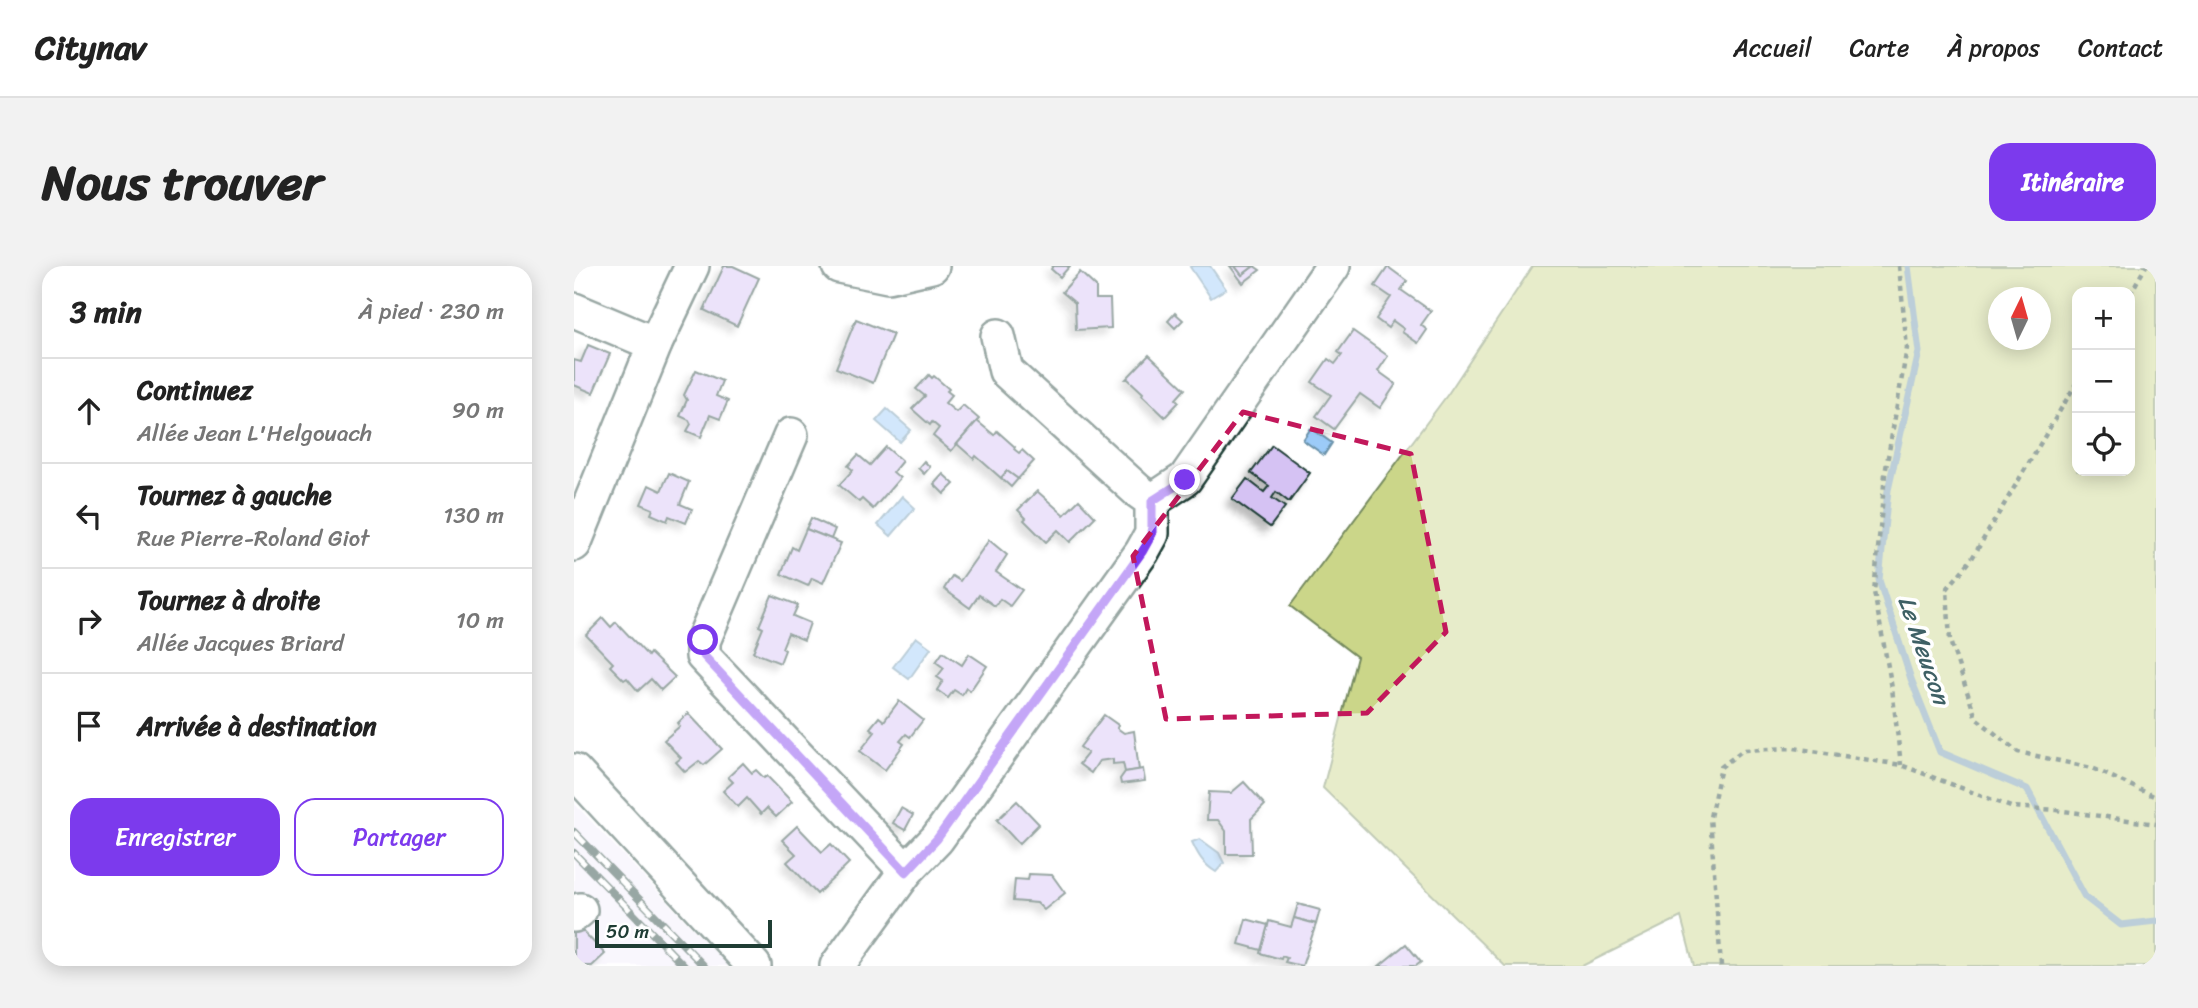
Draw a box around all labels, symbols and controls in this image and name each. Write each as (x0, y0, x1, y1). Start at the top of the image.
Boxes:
text: Citynav (35, 19, 146, 77)
text: Accueil (1733, 27, 1812, 69)
text: Carte (1850, 27, 1909, 69)
text: À propos (1947, 27, 2040, 69)
text: Contact (2078, 27, 2163, 69)
text: Nous trouver (42, 139, 322, 226)
button: Itinéraire (1989, 143, 2156, 221)
text: 3 min (70, 285, 142, 339)
north arrow (1988, 287, 2051, 350)
map controls (2072, 287, 2135, 476)
button: + (2072, 287, 2135, 350)
text: À pied · 230 m (358, 291, 504, 332)
button: − (2072, 350, 2135, 413)
text: Continuez (137, 367, 253, 413)
text: 90 m (452, 390, 504, 431)
icon: ahead (70, 392, 108, 430)
text: Allée Jean L'Helgouach (137, 413, 372, 454)
button: locate (2072, 413, 2135, 476)
route end (1169, 464, 1200, 495)
text: Tournez à gauche (137, 472, 332, 518)
text: 130 m (443, 495, 504, 536)
icon: left (70, 497, 108, 535)
text: Rue Pierre-Roland Giot (137, 518, 369, 559)
text: Tournez à droite (137, 577, 320, 623)
water label: Le Meucon (1886, 590, 1963, 713)
text: 10 m (456, 600, 504, 641)
icon: right (70, 602, 108, 640)
text: Allée Jacques Briard (137, 623, 344, 664)
route start (687, 624, 718, 655)
text: Arrivée à destination (137, 703, 377, 749)
icon: arrive (70, 707, 108, 745)
button: Enregistrer (70, 798, 280, 876)
button: Partager (294, 798, 504, 876)
text: 50 m (606, 915, 649, 948)
scale bar (595, 917, 772, 949)

